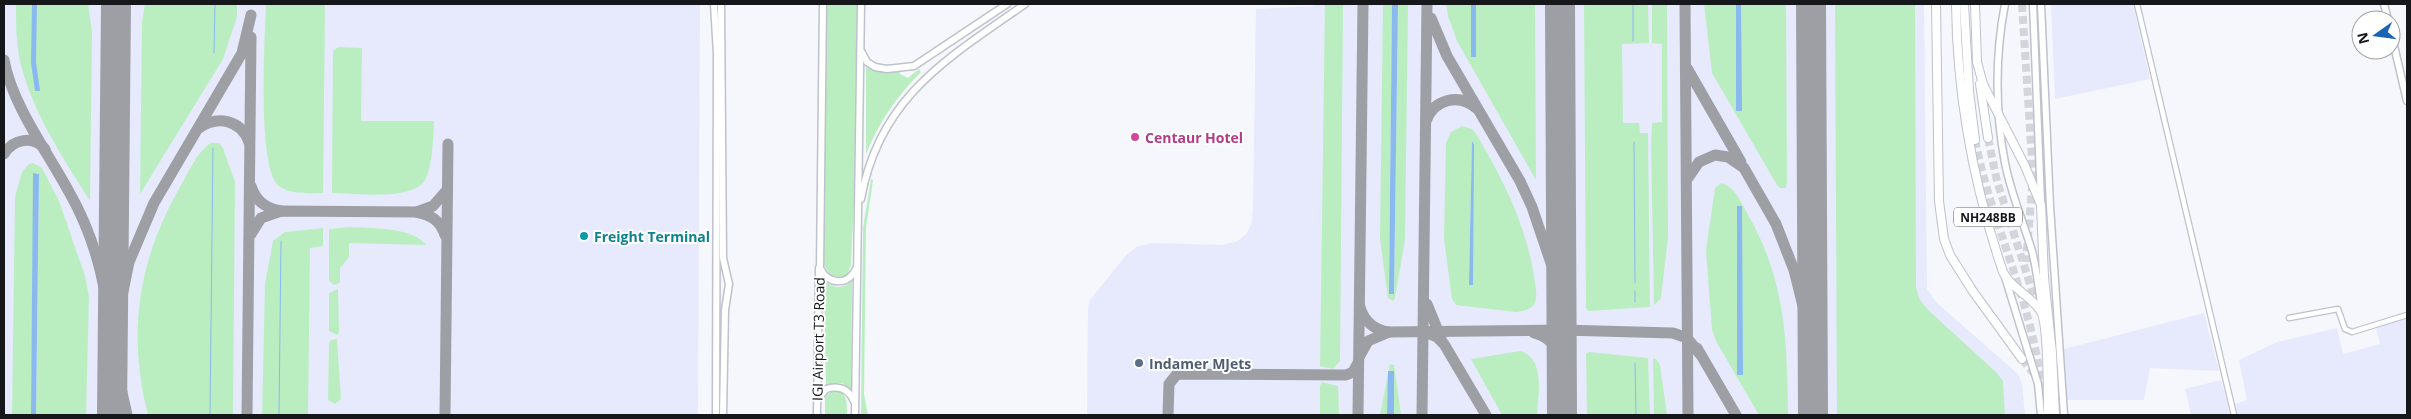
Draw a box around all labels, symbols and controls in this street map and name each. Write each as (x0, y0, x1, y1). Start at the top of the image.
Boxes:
north arrow (2351, 10, 2401, 60)
text: N (2352, 30, 2373, 46)
place label: Centaur Hotel (1145, 128, 1243, 147)
marker: Centaur Hotel (1129, 131, 1141, 143)
road number: NH248BB (1954, 208, 2022, 226)
place label: Freight Terminal (594, 227, 710, 246)
marker: Freight Terminal (578, 230, 590, 242)
street label: IGI Airport T3 Road (807, 277, 829, 401)
place label: Indamer MJets (1149, 354, 1251, 373)
marker: Indamer MJets (1133, 357, 1145, 369)

